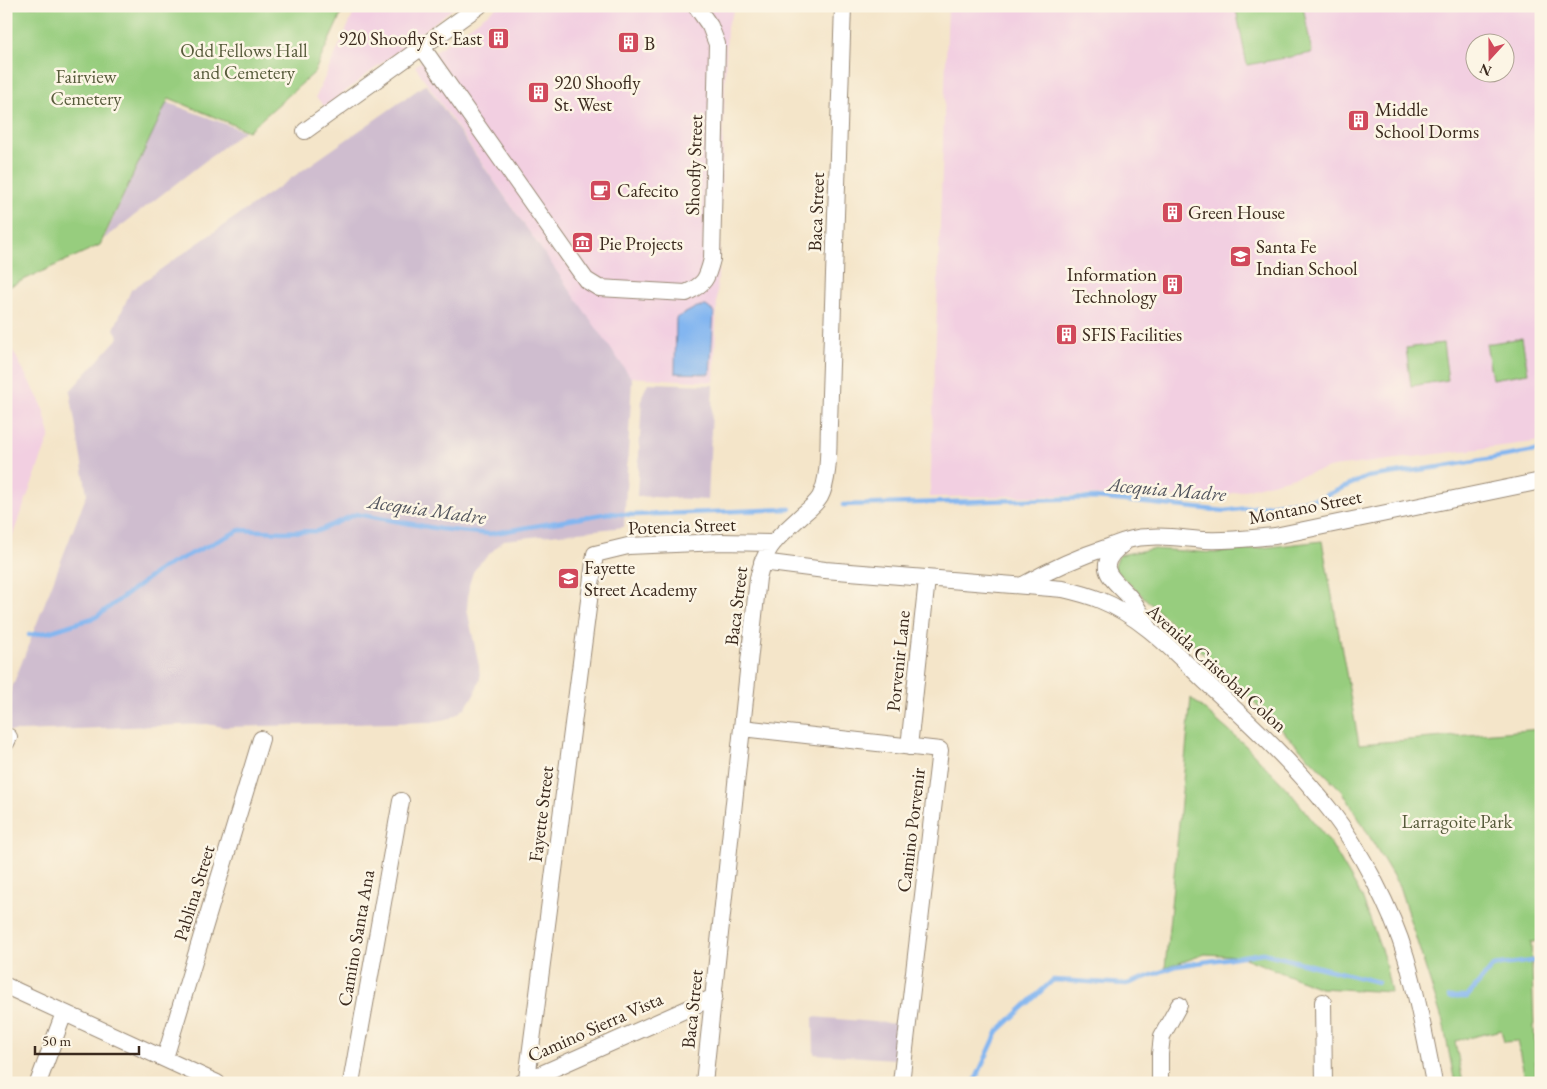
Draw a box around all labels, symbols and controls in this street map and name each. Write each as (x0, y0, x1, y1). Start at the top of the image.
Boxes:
place label: 920 Shoofly St. East (339, 26, 482, 51)
building icon: 920 Shoofly St. East (486, 26, 510, 50)
building icon: B (616, 31, 640, 55)
place label: B (644, 31, 655, 56)
north arrow (1464, 32, 1514, 82)
park label: Odd Fellows Hall and Cemetery (180, 38, 308, 85)
text: N (1476, 59, 1494, 81)
park label: Fairview Cemetery (50, 64, 122, 111)
place label: 920 Shoofly St. West (554, 70, 641, 117)
building icon: 920 Shoofly St. West (526, 81, 550, 105)
place label: Middle School Dorms (1375, 97, 1479, 144)
building icon: Middle School Dorms (1347, 108, 1371, 132)
street label: Shoofly Street (680, 114, 708, 216)
street label: Baca Street (802, 172, 830, 252)
cafe icon: Cafecito (589, 178, 613, 202)
place label: Cafecito (617, 178, 679, 203)
building icon: Green House (1160, 200, 1184, 224)
place label: Green House (1188, 200, 1285, 225)
museum icon: Pie Projects (571, 231, 595, 255)
place label: Pie Projects (599, 231, 683, 256)
place label: Santa Fe Indian School (1256, 234, 1358, 281)
school or university icon: Santa Fe Indian School (1228, 245, 1252, 269)
place label: Information Technology (1067, 262, 1158, 309)
building icon: Information Technology (1161, 273, 1185, 297)
building icon: SFIS Facilities (1054, 322, 1078, 346)
place label: SFIS Facilities (1082, 322, 1182, 347)
water label: Acequia Madre (1105, 471, 1228, 508)
street label: Montano Street (1246, 484, 1364, 530)
water label: Acequia Madre (364, 488, 488, 531)
street label: Potencia Street (628, 512, 736, 540)
place label: Fayette Street Academy (584, 555, 698, 602)
street label: Baca Street (719, 565, 753, 647)
school or university icon: Fayette Street Academy (556, 566, 580, 590)
street label: Avenida Cristobal Colon (1141, 598, 1293, 738)
street label: Porvenir Lane (880, 609, 916, 713)
street label: Fayette Street (523, 764, 559, 864)
street label: Camino Porvenir (891, 766, 931, 894)
park label: Larragoite Park (1402, 809, 1514, 834)
street label: Pablina Street (168, 842, 220, 944)
street label: Camino Santa Ana (332, 867, 380, 1008)
street label: Baca Street (675, 968, 709, 1050)
street label: Camino Sierra Vista (523, 986, 667, 1068)
scale bar (35, 1024, 139, 1056)
text: 50 m (42, 1031, 71, 1050)

